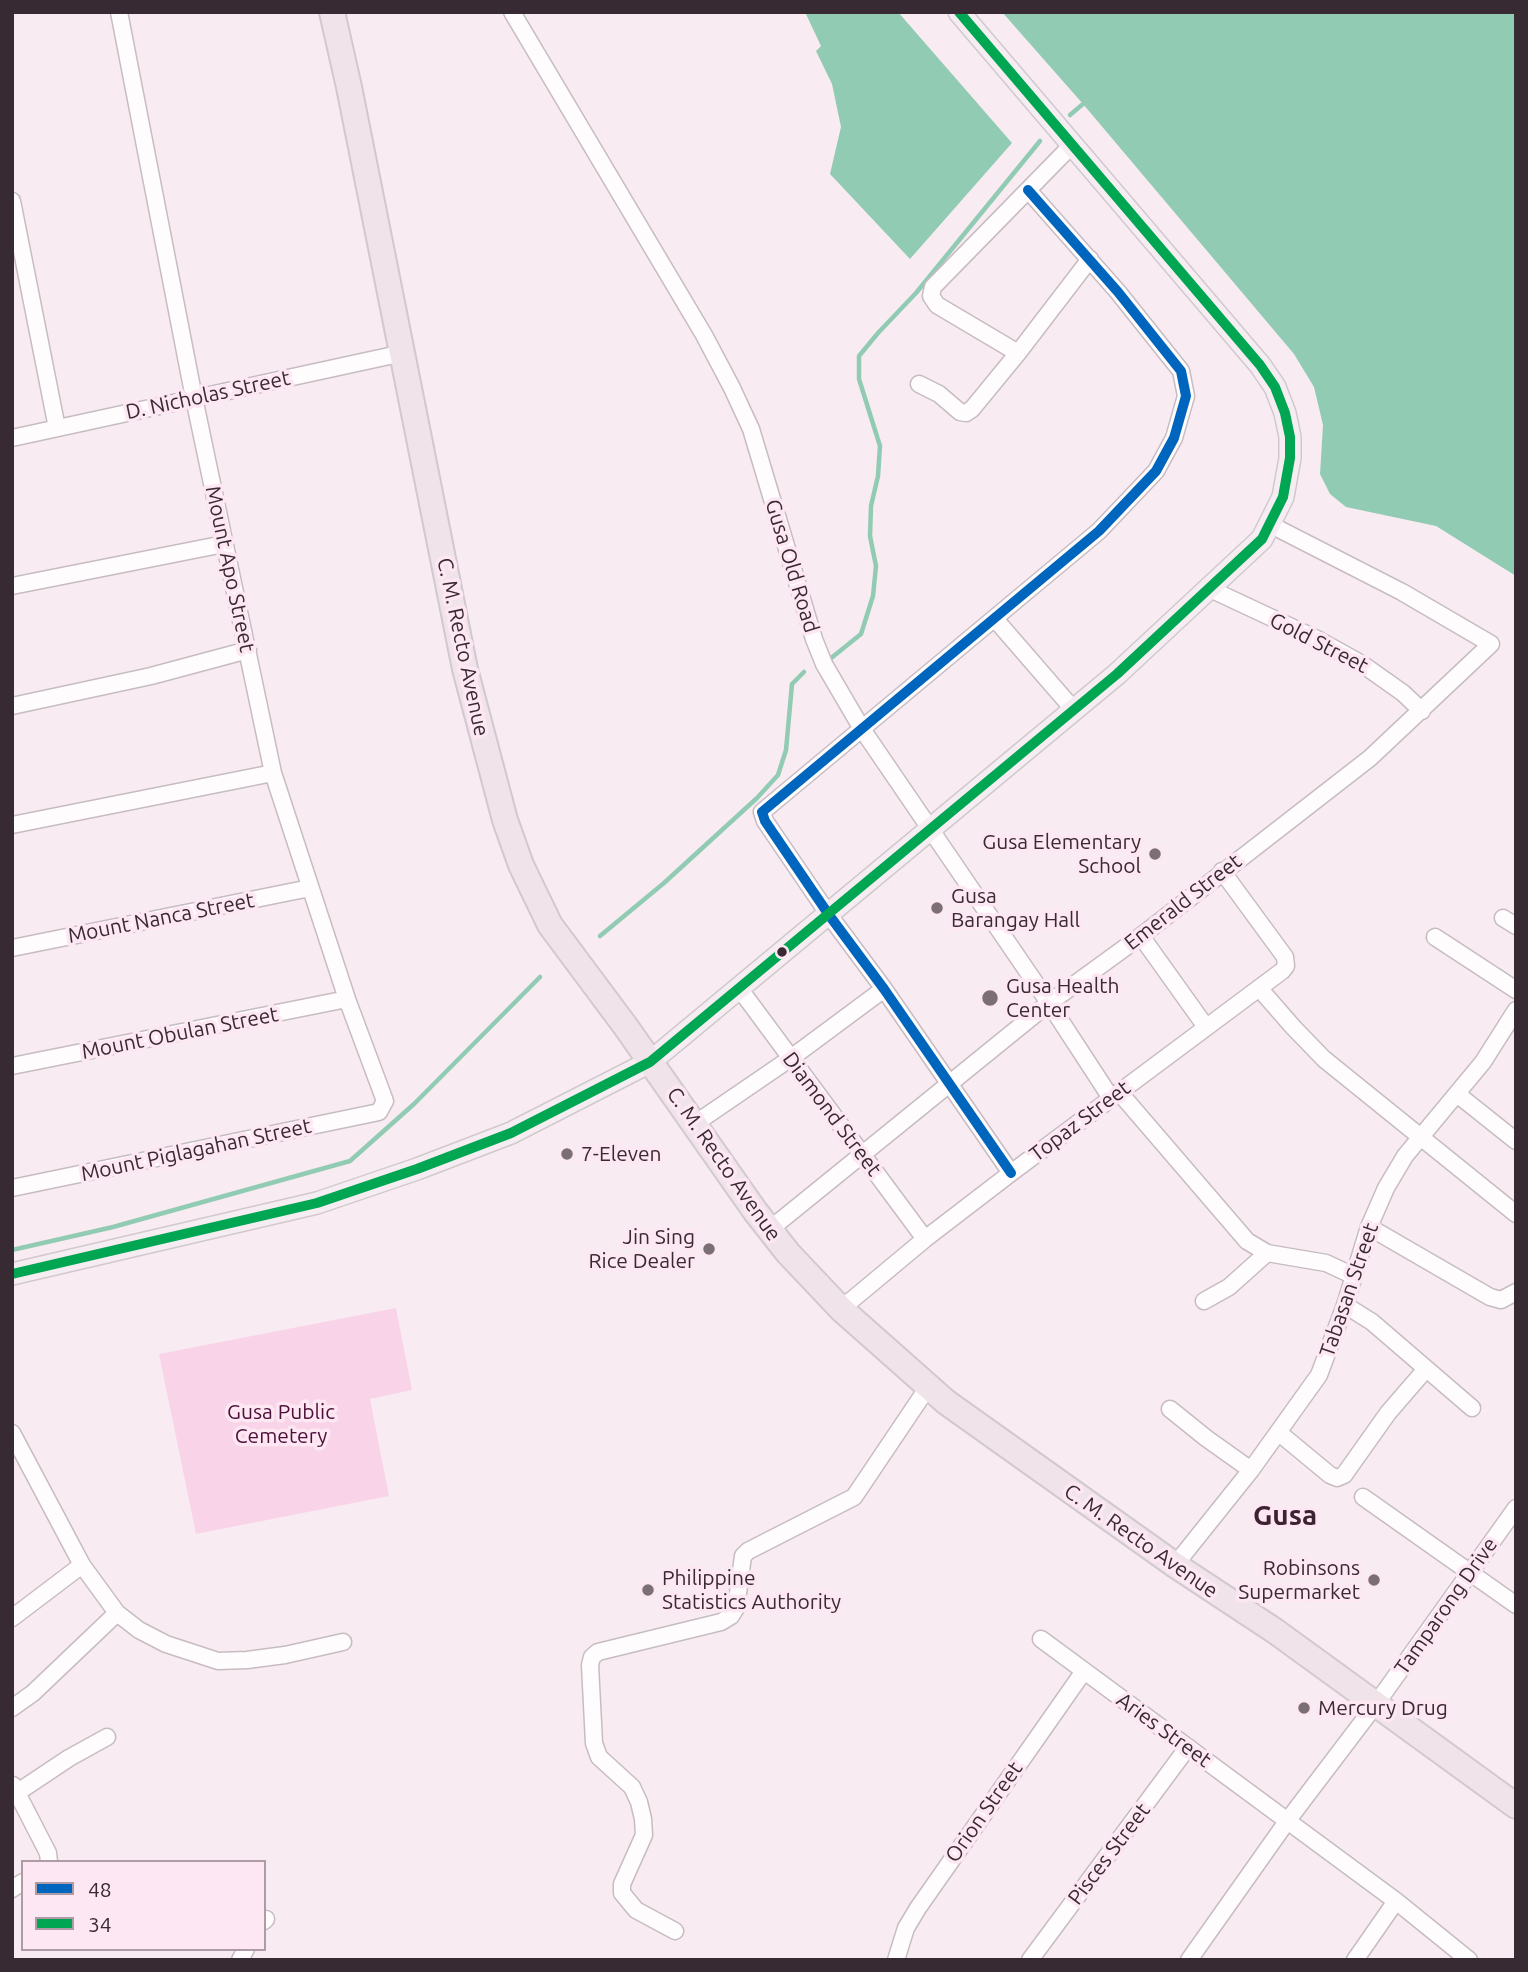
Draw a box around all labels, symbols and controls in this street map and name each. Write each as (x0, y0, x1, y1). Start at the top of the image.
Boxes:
street label: D. Nicholas Street (124, 365, 292, 425)
street label: Mount Apo Street (200, 484, 260, 654)
street label: Gusa Old Road (760, 496, 824, 636)
street label: C. M. Recto Avenue (432, 555, 494, 739)
street label: Gold Street (1265, 607, 1373, 679)
place label: Gusa Elementary School (982, 829, 1141, 879)
marker: Gusa Elementary School (1147, 846, 1163, 862)
street label: Emerald Street (1120, 849, 1246, 955)
place label: Gusa Barangay Hall (951, 883, 1080, 933)
street label: Mount Nanca Street (66, 888, 256, 948)
marker: Gusa Barangay Hall (929, 900, 945, 916)
unlabelled marker (775, 945, 789, 959)
place label: Gusa Health Center (1006, 973, 1119, 1023)
marker: Gusa Health Center (980, 988, 1000, 1008)
street label: Mount Obulan Street (79, 1002, 281, 1064)
street label: Diamond Street (777, 1047, 887, 1181)
street label: Topaz Street (1025, 1075, 1135, 1167)
street label: C. M. Recto Avenue (661, 1082, 787, 1246)
street label: Mount Piglagahan Street (79, 1113, 313, 1187)
place label: 7-Eleven (581, 1141, 662, 1167)
marker: 7-Eleven (559, 1146, 575, 1162)
street label: Tabasan Street (1314, 1220, 1384, 1360)
place label: Jin Sing Rice Dealer (588, 1224, 695, 1274)
marker: Jin Sing Rice Dealer (701, 1241, 717, 1257)
park label: Gusa Public Cemetery (227, 1399, 335, 1449)
street label: C. M. Recto Avenue (1059, 1478, 1223, 1604)
district label: Gusa (1253, 1499, 1317, 1533)
street label: Tamparong Drive (1389, 1533, 1503, 1679)
place label: Robinsons Supermarket (1238, 1555, 1360, 1605)
place label: Philippine Statistics Authority (662, 1565, 841, 1615)
marker: Robinsons Supermarket (1366, 1572, 1382, 1588)
marker: Philippine Statistics Authority (640, 1582, 656, 1598)
street label: Aries Street (1112, 1687, 1216, 1773)
place label: Mercury Drug (1318, 1695, 1448, 1721)
marker: Mercury Drug (1296, 1700, 1312, 1716)
street label: Orion Street (940, 1757, 1028, 1867)
street label: Pisces Street (1063, 1798, 1155, 1910)
legend (21, 1860, 266, 1951)
text: 48 (88, 1877, 112, 1901)
text: 34 (88, 1912, 112, 1936)

